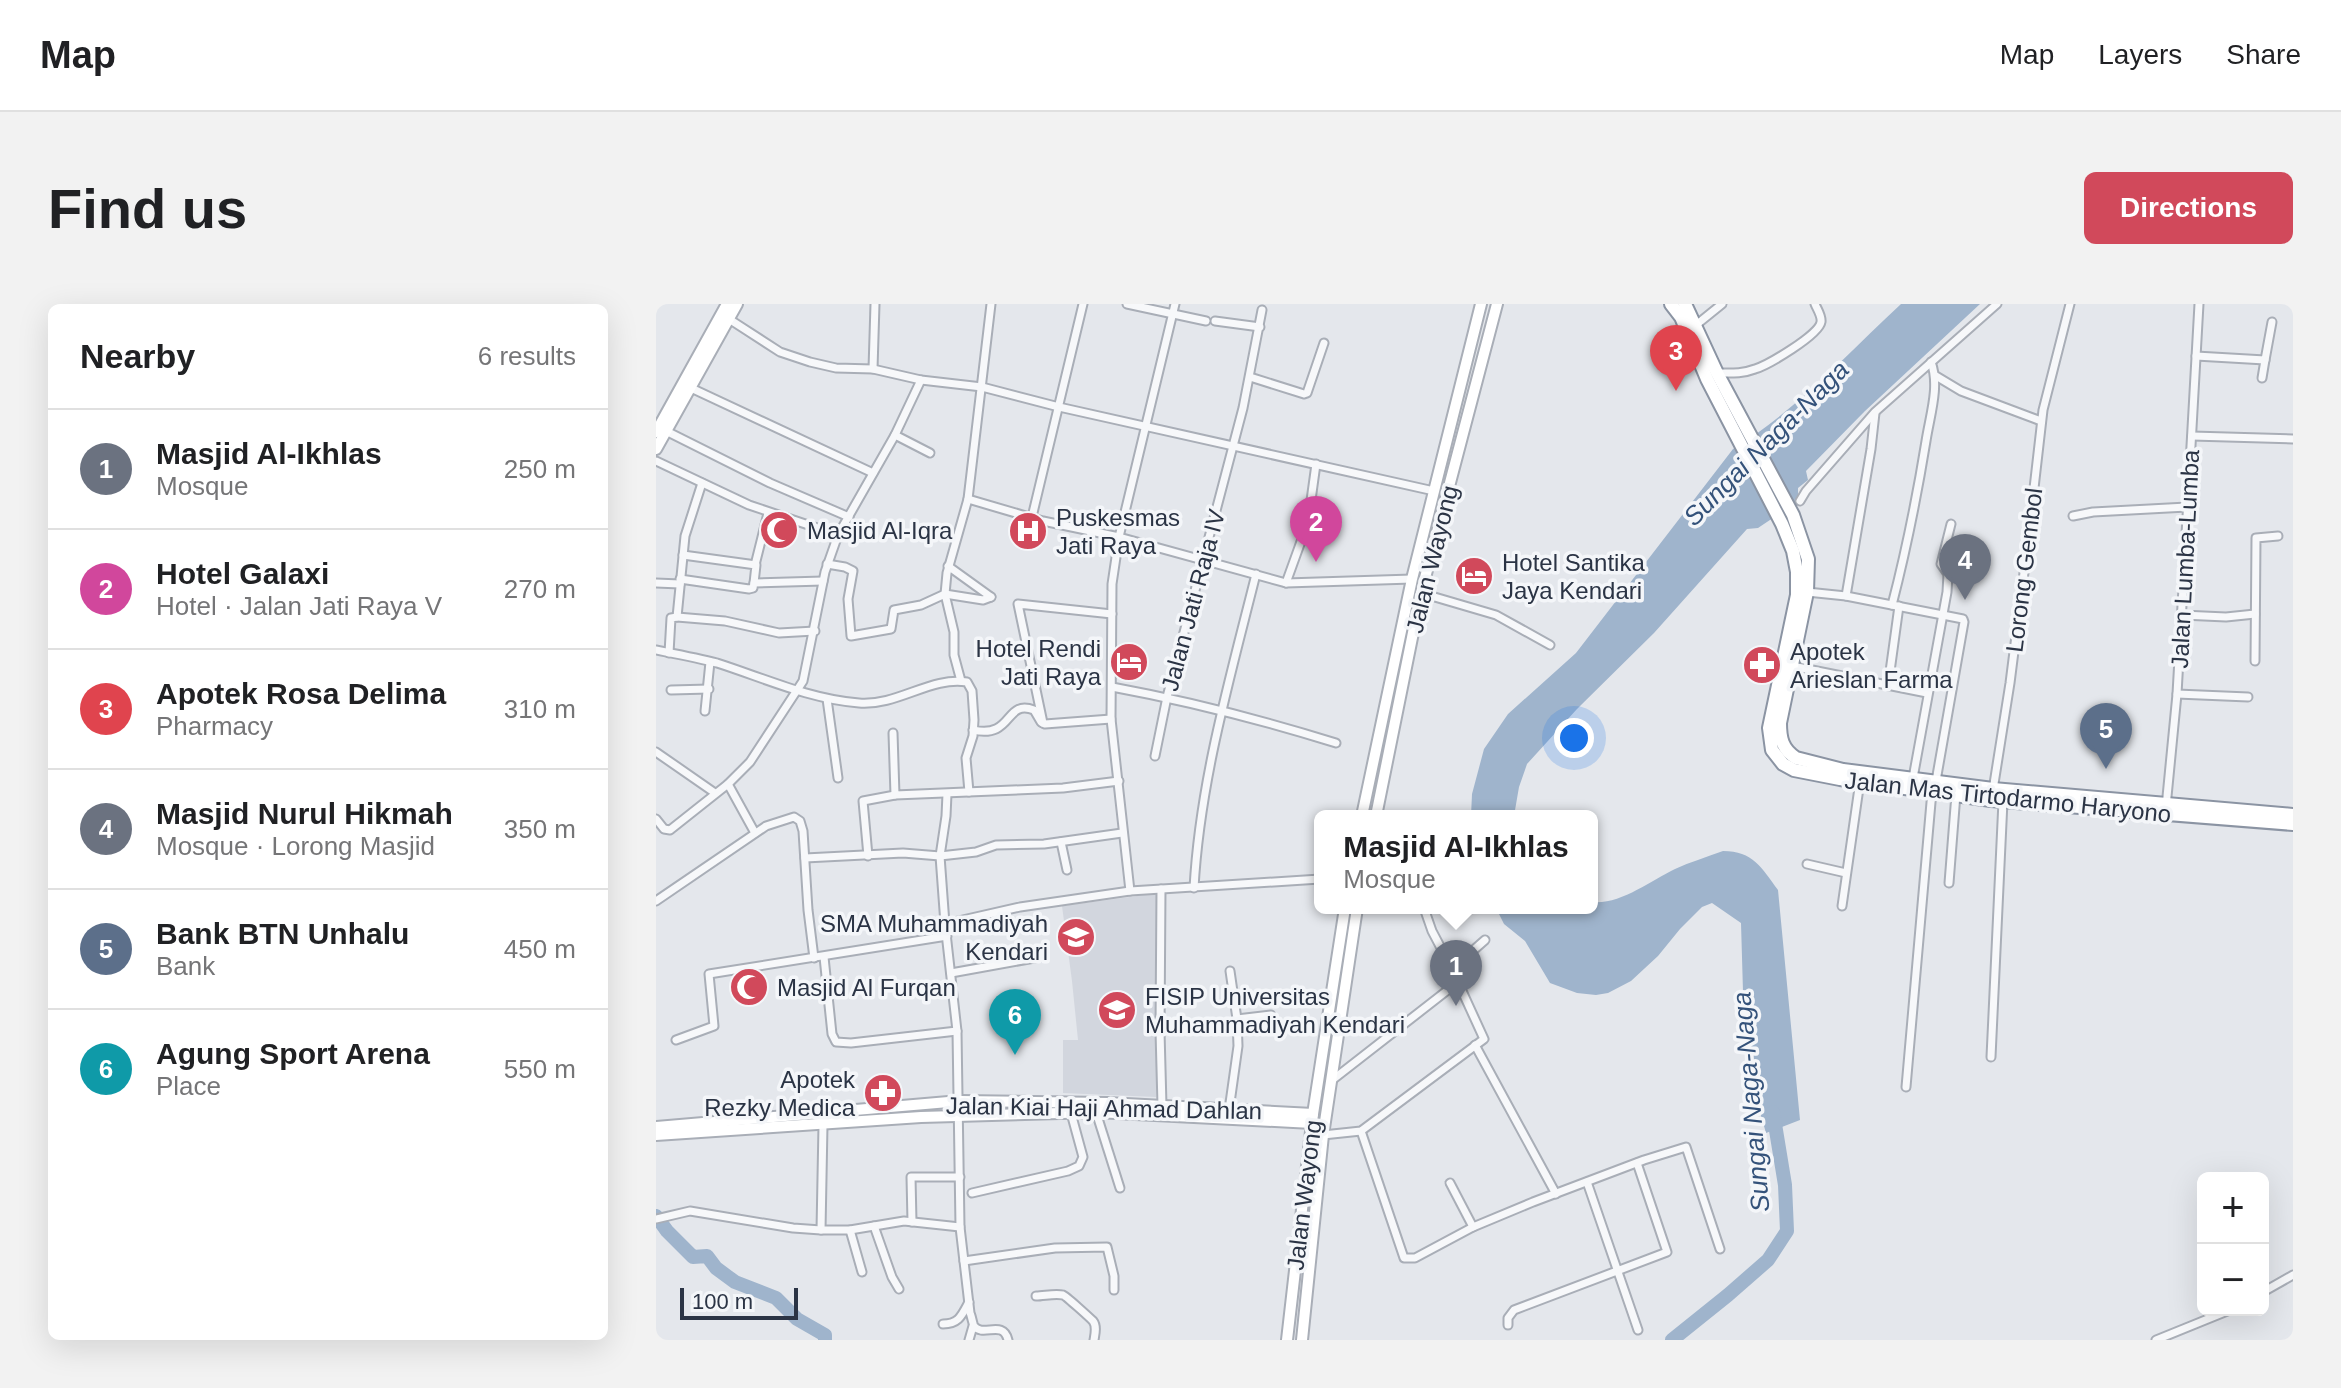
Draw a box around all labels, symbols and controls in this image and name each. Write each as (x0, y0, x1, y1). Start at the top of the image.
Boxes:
text: Map (40, 34, 116, 76)
text: Map (2000, 39, 2054, 70)
text: Layers (2098, 39, 2182, 70)
text: Share (2226, 39, 2301, 70)
button: Directions (2084, 172, 2293, 244)
text: Find us (48, 177, 247, 240)
pin: 3 (1650, 325, 1702, 391)
text: Nearby (80, 337, 195, 375)
text: 6 results (478, 341, 576, 371)
water label: Sungai Naga-Naga (1677, 354, 1855, 532)
text: Masjid Al-Ikhlas (156, 437, 382, 470)
street label: Jalan Lumba-Lumba (2166, 448, 2204, 669)
text: 1 (99, 454, 113, 484)
text: 250 m (504, 454, 576, 484)
text: Mosque (156, 471, 249, 501)
street label: Jalan Wayong (1401, 482, 1463, 636)
street label: Lorong Gembol (2001, 486, 2047, 654)
pin: 2 (1290, 496, 1342, 562)
place label: Puskesmas Jati Raya (1056, 504, 1180, 559)
street label: Jalan Jati Raja IV (1156, 506, 1230, 694)
mosque icon: Masjid Al-Iqra (758, 509, 800, 551)
hospital icon: Puskesmas Jati Raya (1007, 510, 1049, 552)
place label: Masjid Al-Iqra (807, 517, 953, 544)
pin: 4 (1939, 534, 1991, 600)
place label: Hotel Santika Jaya Kendari (1502, 549, 1645, 604)
hotel icon: Hotel Santika Jaya Kendari (1453, 555, 1495, 597)
text: Hotel Galaxi (156, 557, 329, 590)
text: 2 (99, 574, 113, 604)
text: 270 m (504, 574, 576, 604)
text: Hotel · Jalan Jati Raya V (156, 591, 442, 621)
place label: Hotel Rendi Jati Raya (976, 635, 1102, 690)
place label: Apotek Arieslan Farma (1790, 638, 1953, 693)
hotel icon: Hotel Rendi Jati Raya (1108, 641, 1150, 683)
pharmacy icon: Apotek Arieslan Farma (1741, 644, 1783, 686)
text: Apotek Rosa Delima (156, 677, 446, 710)
text: 3 (99, 694, 113, 724)
text: 310 m (504, 694, 576, 724)
pin: 5 (2080, 703, 2132, 769)
text: Pharmacy (156, 711, 273, 741)
your location (1554, 718, 1594, 758)
street label: Jalan Mas Tirtodarmo Haryono (1843, 766, 2173, 828)
text: Masjid Nurul Hikmah (156, 797, 453, 830)
popup (1314, 810, 1598, 914)
text: 4 (99, 814, 113, 844)
text: 350 m (504, 814, 576, 844)
text: Masjid Al-Ikhlas (1343, 830, 1569, 863)
text: Mosque · Lorong Masjid (156, 831, 435, 861)
text: Mosque (1343, 864, 1436, 894)
place label: SMA Muhammadiyah Kendari (820, 910, 1048, 965)
school or university icon: SMA Muhammadiyah Kendari (1055, 916, 1097, 958)
text: Bank BTN Unhalu (156, 917, 409, 950)
text: 5 (99, 934, 113, 964)
text: 450 m (504, 934, 576, 964)
pin: 1 (1430, 940, 1482, 1006)
text: Bank (156, 951, 215, 981)
mosque icon: Masjid Al Furqan (728, 966, 770, 1008)
place label: Masjid Al Furqan (777, 974, 956, 1001)
place label: FISIP Universitas Muhammadiyah Kendari (1145, 983, 1405, 1038)
pin: 6 (989, 989, 1041, 1055)
school or university icon: FISIP Universitas Muhammadiyah Kendari (1096, 989, 1138, 1031)
water label: Sungai Naga-Naga (1726, 991, 1776, 1213)
text: Agung Sport Arena (156, 1037, 430, 1070)
text: 6 (99, 1054, 113, 1084)
text: 550 m (504, 1054, 576, 1084)
place label: Apotek Rezky Medica (704, 1066, 856, 1121)
text: Place (156, 1071, 221, 1101)
pharmacy icon: Apotek Rezky Medica (862, 1072, 904, 1114)
street label: Jalan Kiai Haji Ahmad Dahlan (946, 1092, 1262, 1124)
street label: Jalan Wayong (1281, 1118, 1327, 1272)
map controls (2197, 1172, 2269, 1316)
button: + (2197, 1172, 2269, 1244)
button: − (2197, 1244, 2269, 1316)
scale bar (680, 1284, 798, 1320)
text: 100 m (692, 1289, 753, 1314)

